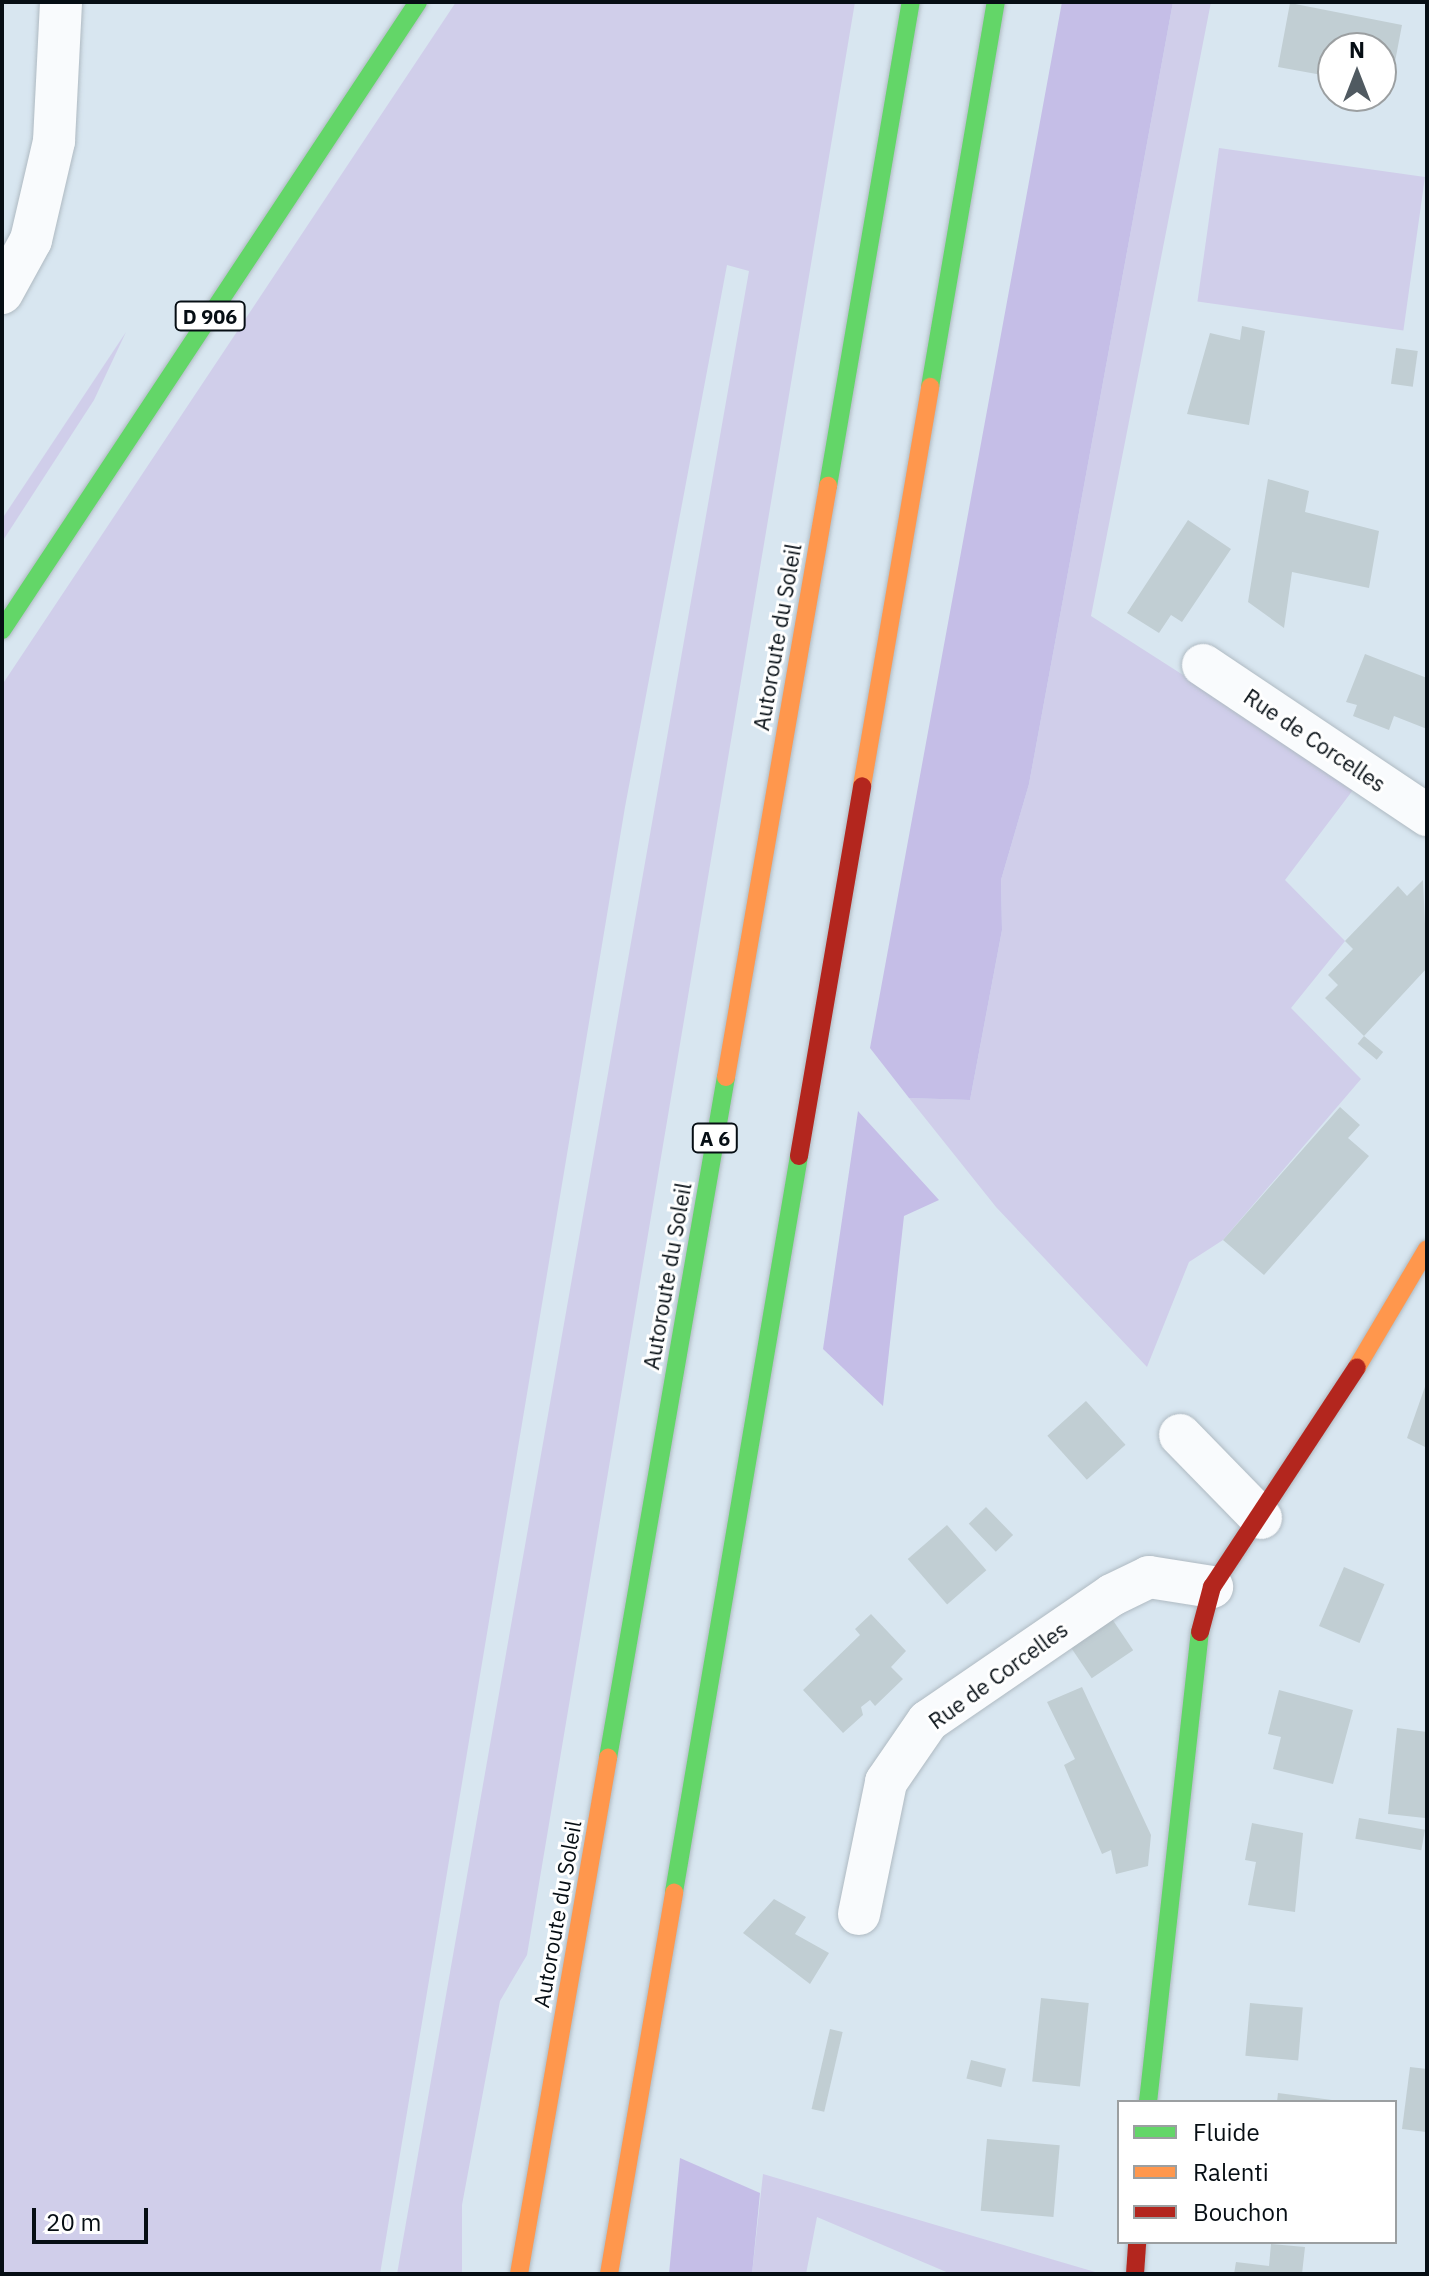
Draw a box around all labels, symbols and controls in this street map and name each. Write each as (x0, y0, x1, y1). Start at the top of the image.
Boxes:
north arrow (1317, 32, 1397, 112)
text: N (1349, 35, 1365, 64)
road number: D 906 (174, 300, 246, 332)
street label: Autoroute du Soleil (748, 541, 806, 733)
street label: Rue de Corcelles (1239, 683, 1391, 797)
road number: A 6 (691, 1122, 739, 1154)
street label: Autoroute du Soleil (638, 1180, 696, 1372)
street label: Rue de Corcelles (923, 1616, 1073, 1734)
street label: Autoroute du Soleil (528, 1818, 586, 2010)
legend (1117, 2100, 1397, 2244)
text: Fluide (1193, 2116, 1260, 2148)
text: Ralenti (1193, 2156, 1269, 2188)
scale bar (36, 2192, 152, 2242)
text: Bouchon (1193, 2196, 1289, 2228)
text: 20 m (46, 2206, 101, 2238)

